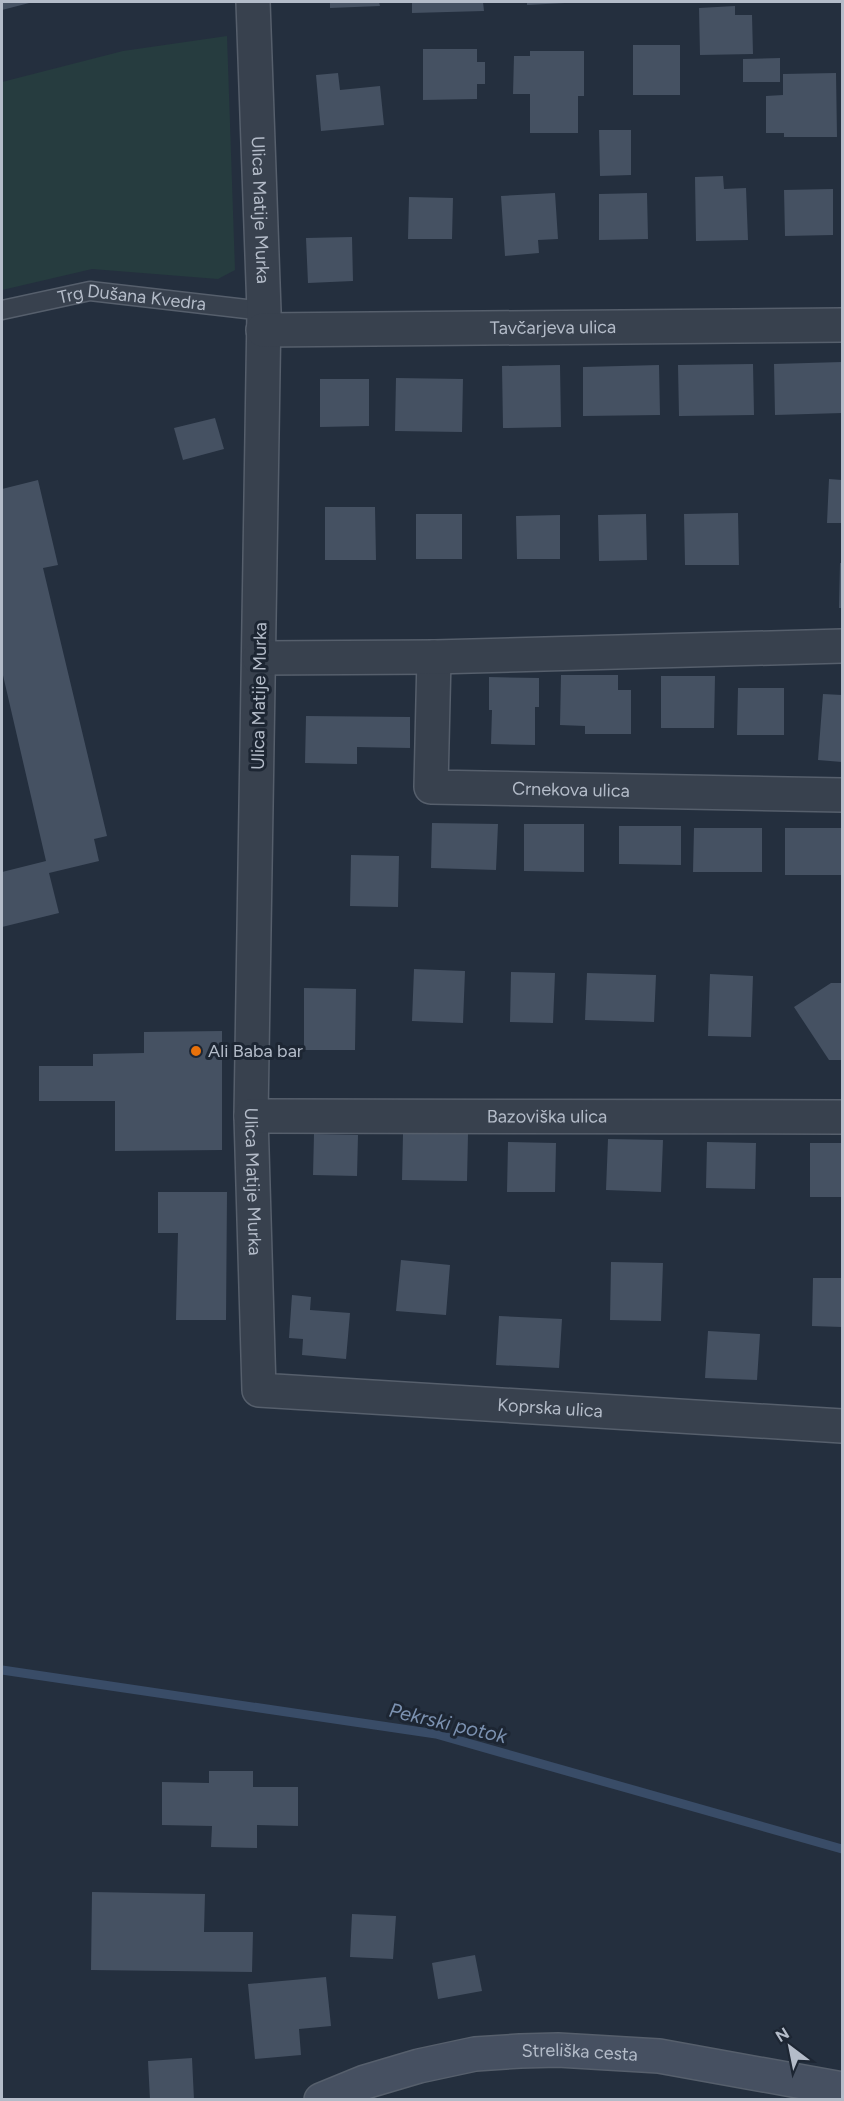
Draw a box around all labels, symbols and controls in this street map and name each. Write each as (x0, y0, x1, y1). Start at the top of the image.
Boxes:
street label: Ulica Matije Murka (247, 136, 274, 284)
street label: Trg Dušana Kvedra (56, 280, 207, 315)
street label: Tavčarjeva ulica (490, 316, 616, 339)
street label: Ulica Matije Murka (247, 622, 271, 770)
street label: Crnekova ulica (512, 778, 630, 802)
place label: Ali Baba bar (208, 1040, 303, 1062)
marker: Ali Baba bar (189, 1044, 203, 1058)
street label: Bazoviška ulica (487, 1105, 607, 1128)
street label: Ulica Matije Murka (240, 1108, 266, 1256)
street label: Koprska ulica (497, 1394, 603, 1422)
water label: Pekrski potok (387, 1698, 510, 1748)
north arrow (760, 2017, 820, 2077)
text: N (772, 2023, 793, 2046)
street label: Streliška cesta (521, 2039, 639, 2066)

